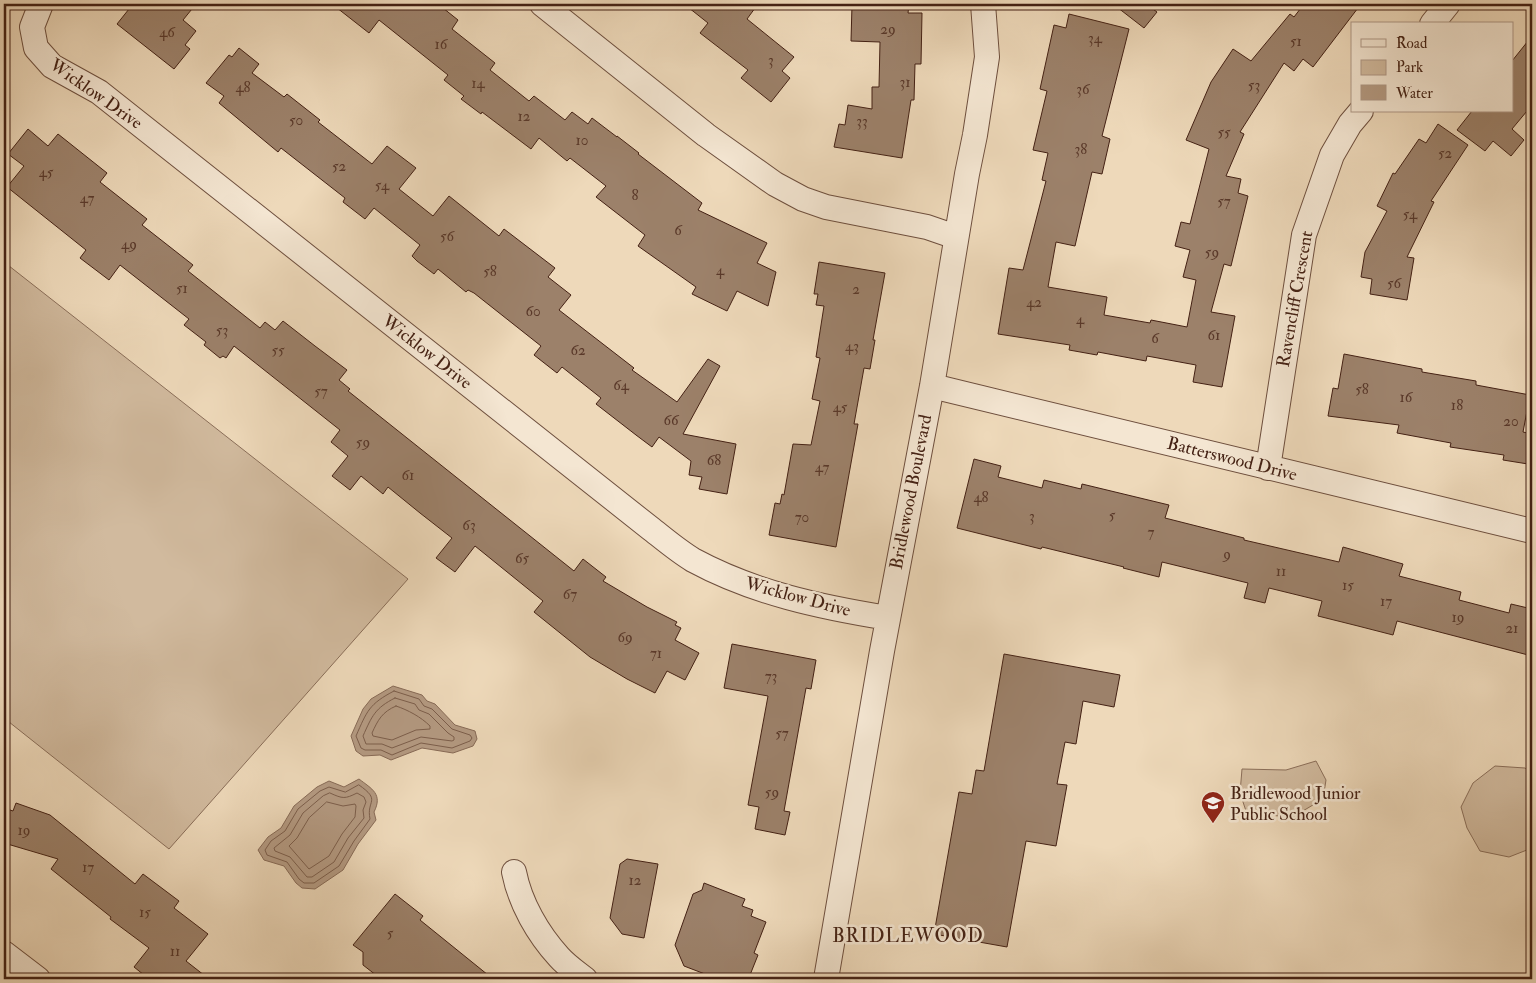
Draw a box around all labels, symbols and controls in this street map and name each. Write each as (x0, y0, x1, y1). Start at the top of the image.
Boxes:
house number: 29 (880, 20, 896, 39)
legend (1351, 22, 1514, 112)
house number: 46 (159, 23, 176, 42)
house number: 34 (1088, 29, 1103, 48)
house number: 51 (1290, 32, 1302, 51)
text: Road (1396, 34, 1428, 53)
house number: 16 (435, 35, 449, 54)
house number: 3 (768, 51, 774, 70)
street label: Wicklow Drive (44, 53, 147, 135)
text: Park (1396, 58, 1423, 77)
house number: 31 (899, 73, 911, 92)
house number: 14 (471, 74, 486, 93)
house number: 53 (1248, 76, 1260, 95)
house number: 48 (235, 78, 251, 97)
house number: 36 (1076, 80, 1091, 99)
text: Water (1395, 84, 1433, 103)
house number: 12 (518, 107, 531, 126)
house number: 50 (289, 111, 303, 130)
house number: 33 (856, 112, 868, 131)
house number: 55 (1217, 123, 1231, 142)
house number: 10 (576, 131, 588, 150)
house number: 38 (1075, 140, 1087, 159)
house number: 52 (1438, 144, 1452, 163)
house number: 52 (332, 157, 346, 176)
house number: 45 (39, 163, 54, 182)
house number: 54 (375, 176, 390, 195)
house number: 8 (631, 186, 639, 205)
house number: 47 (80, 189, 94, 208)
house number: 57 (1217, 192, 1231, 211)
house number: 54 (1403, 205, 1418, 224)
house number: 6 (674, 221, 683, 240)
house number: 56 (440, 227, 455, 246)
street label: Ravencliff Crescent (1272, 229, 1318, 369)
house number: 49 (121, 235, 137, 254)
house number: 59 (1205, 243, 1219, 262)
house number: 4 (716, 261, 725, 280)
house number: 58 (483, 262, 497, 281)
house number: 56 (1387, 274, 1402, 293)
house number: 51 (176, 279, 188, 298)
house number: 2 (852, 280, 860, 299)
house number: 42 (1026, 293, 1042, 312)
house number: 60 (525, 302, 541, 321)
street label: Wicklow Drive (377, 309, 477, 395)
house number: 4 (1076, 310, 1085, 329)
house number: 53 (216, 321, 228, 340)
house number: 61 (1208, 326, 1220, 345)
house number: 6 (1151, 329, 1160, 348)
house number: 43 (845, 337, 859, 356)
house number: 55 (271, 341, 285, 360)
house number: 62 (570, 341, 586, 360)
house number: 64 (613, 376, 630, 395)
house number: 58 (1355, 380, 1369, 399)
house number: 57 (314, 382, 328, 401)
house number: 16 (1400, 388, 1414, 407)
house number: 18 (1451, 396, 1463, 415)
house number: 45 (833, 398, 848, 417)
house number: 66 (663, 411, 680, 430)
street label: Bridlewood Boulevard (885, 412, 937, 571)
house number: 20 (1503, 412, 1519, 431)
street label: Batterswood Drive (1164, 432, 1300, 486)
house number: 59 (356, 433, 370, 452)
house number: 68 (707, 451, 721, 470)
house number: 47 (815, 458, 829, 477)
house number: 61 (402, 466, 414, 485)
house number: 48 (973, 488, 989, 507)
house number: 5 (1109, 506, 1116, 525)
house number: 3 (1029, 507, 1035, 526)
house number: 70 (795, 508, 809, 527)
house number: 63 (462, 516, 476, 535)
house number: 7 (1148, 523, 1155, 542)
house number: 9 (1222, 545, 1231, 564)
house number: 65 (515, 549, 529, 568)
house number: 11 (1276, 562, 1286, 581)
street label: Wicklow Drive (742, 572, 854, 622)
house number: 15 (1342, 576, 1354, 595)
house number: 67 (563, 585, 577, 604)
house number: 17 (1380, 592, 1392, 611)
house number: 19 (1452, 608, 1464, 627)
house number: 21 (1506, 619, 1518, 638)
house number: 69 (617, 628, 633, 647)
house number: 71 (650, 644, 662, 663)
house number: 73 (765, 667, 777, 686)
house number: 57 (775, 724, 789, 743)
place label: Bridlewood Junior Public School (1230, 782, 1361, 826)
house number: 59 (765, 783, 779, 802)
school or university icon: Bridlewood Junior Public School (1200, 790, 1226, 824)
house number: 19 (18, 821, 30, 840)
house number: 17 (82, 858, 94, 877)
house number: 12 (629, 871, 642, 890)
house number: 15 (139, 903, 151, 922)
house number: 5 (387, 924, 394, 943)
district label: BRIDLEWOOD (832, 924, 984, 948)
house number: 11 (170, 942, 180, 961)

